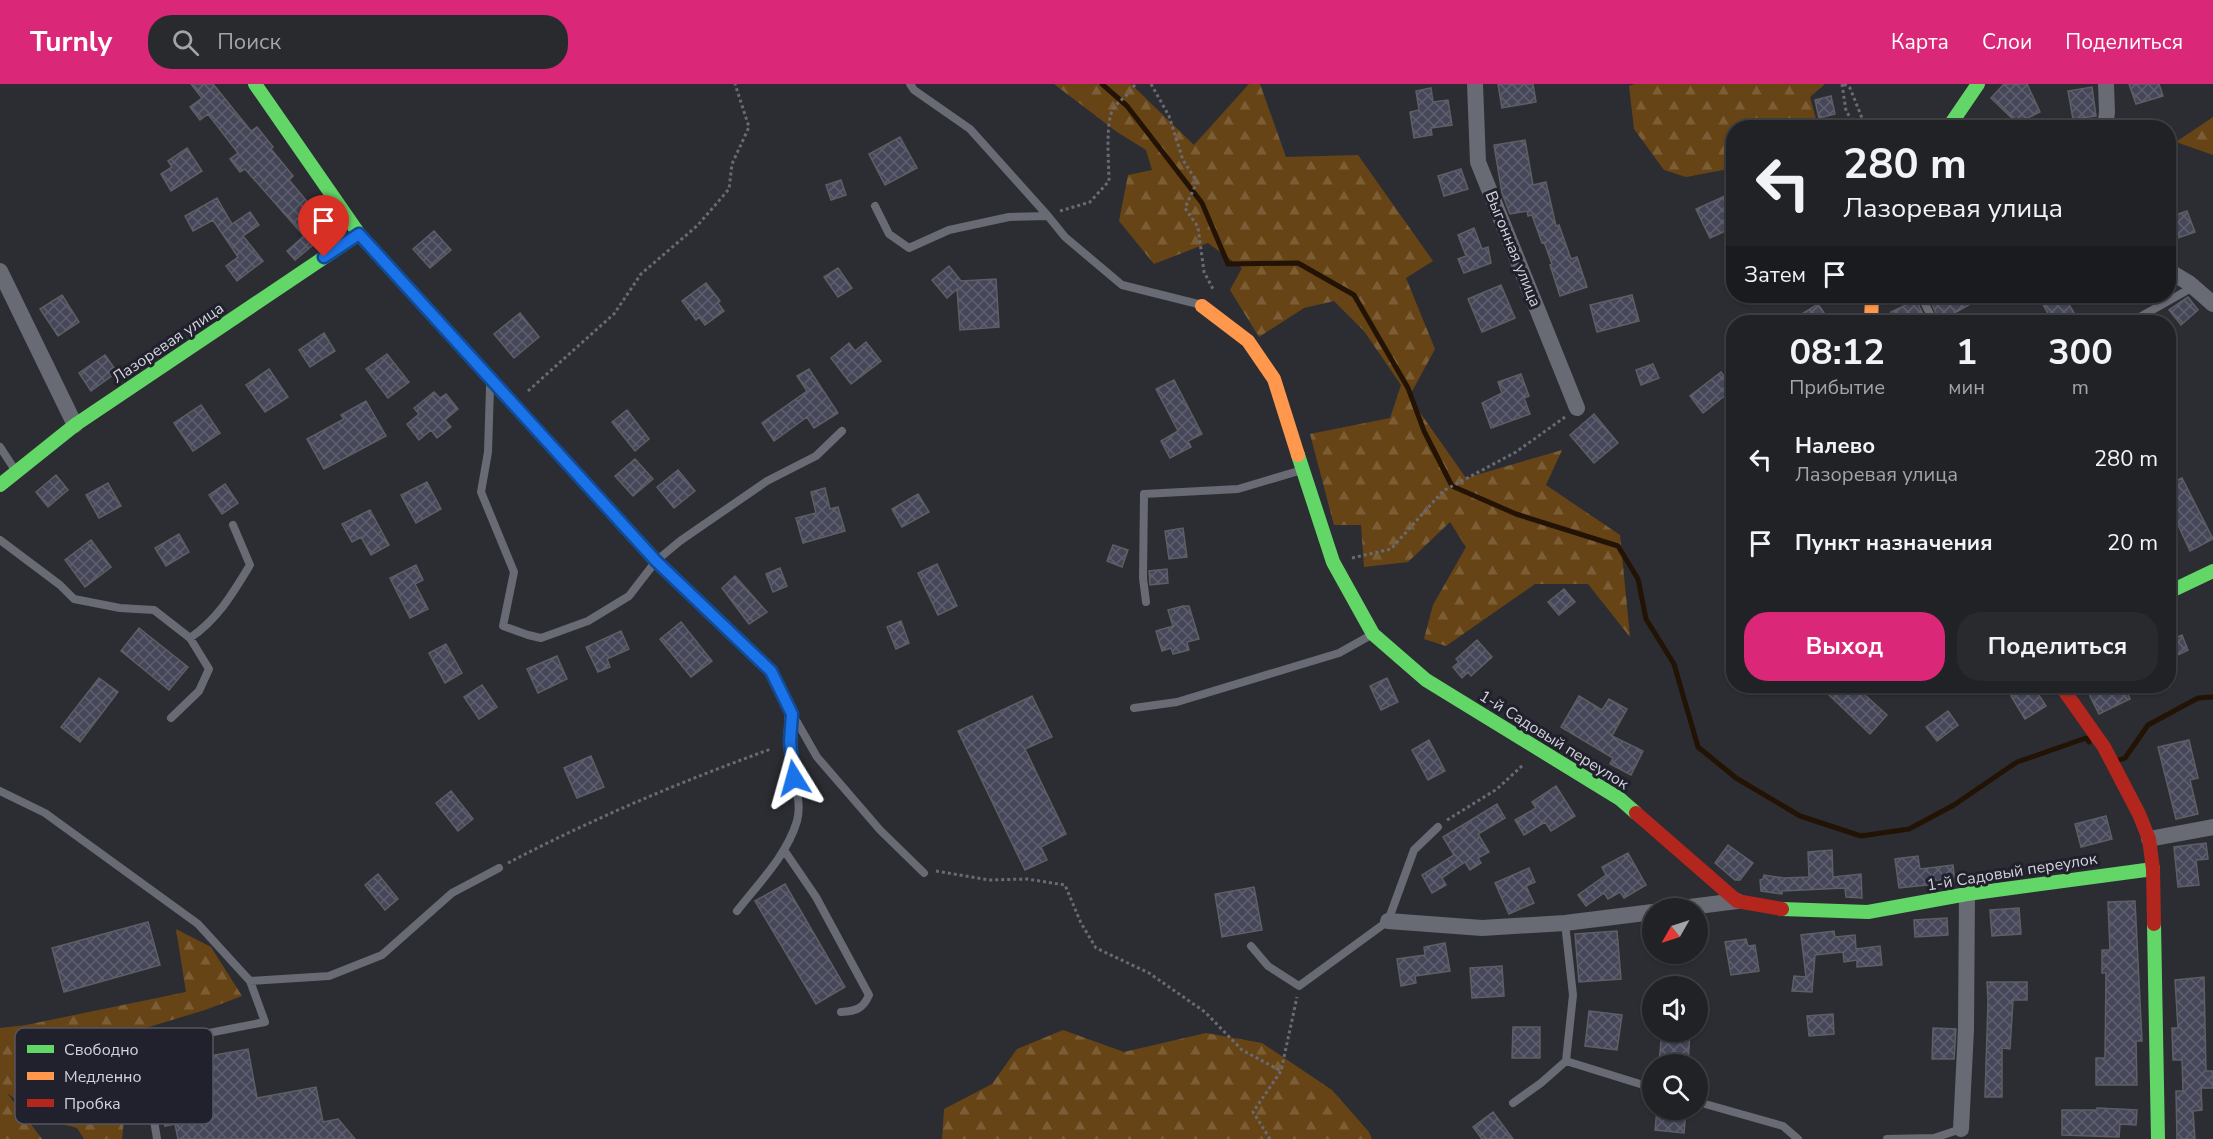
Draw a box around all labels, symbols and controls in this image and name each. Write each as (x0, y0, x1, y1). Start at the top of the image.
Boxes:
search box (148, 15, 568, 69)
text: Turnly (30, 23, 112, 61)
icon: search (169, 26, 202, 59)
text: Поиск (217, 27, 281, 57)
text: Карта (1891, 28, 1949, 56)
text: Слои (1982, 28, 2032, 56)
text: Поделиться (2065, 28, 2183, 56)
text: 280 m (1843, 136, 1967, 193)
icon: left (1744, 144, 1822, 222)
street label: Выгонная улица (1480, 188, 1546, 310)
text: Лазоревая улица (1843, 190, 2063, 227)
pin (298, 195, 349, 257)
icon: arrive (307, 204, 340, 237)
icon: arrive (1818, 258, 1851, 291)
text: Затем (1744, 260, 1806, 290)
street label: Лазоревая улица (108, 297, 228, 389)
text: 08:12 (1789, 328, 1885, 377)
text: 1 (1956, 328, 1977, 377)
text: 300 (2048, 328, 2113, 377)
text: Прибытие (1789, 374, 1885, 401)
text: мин (1948, 374, 1985, 401)
text: m (2072, 374, 2089, 401)
text: Налево (1795, 431, 1875, 461)
icon: left (1744, 443, 1777, 476)
text: 280 m (2094, 444, 2158, 474)
text: Лазоревая улица (1795, 461, 1958, 488)
icon: arrive (1744, 527, 1777, 560)
text: Пункт назначения (1795, 528, 1993, 558)
text: 20 m (2107, 528, 2158, 558)
button: Выход (1744, 612, 1945, 681)
button: Поделиться (1957, 612, 2158, 681)
street label: 1-й Садовый переулок (1475, 685, 1633, 795)
position arrow (762, 746, 826, 810)
street label: 1-й Садовый переулок (1925, 848, 2099, 896)
north arrow (1642, 898, 1708, 964)
map controls (1642, 898, 1708, 1120)
button: sound (1642, 976, 1708, 1042)
legend (15, 1028, 213, 1124)
text: Свободно (64, 1039, 139, 1061)
button: search (1642, 1054, 1708, 1120)
text: Медленно (64, 1066, 142, 1088)
text: Пробка (64, 1093, 121, 1115)

